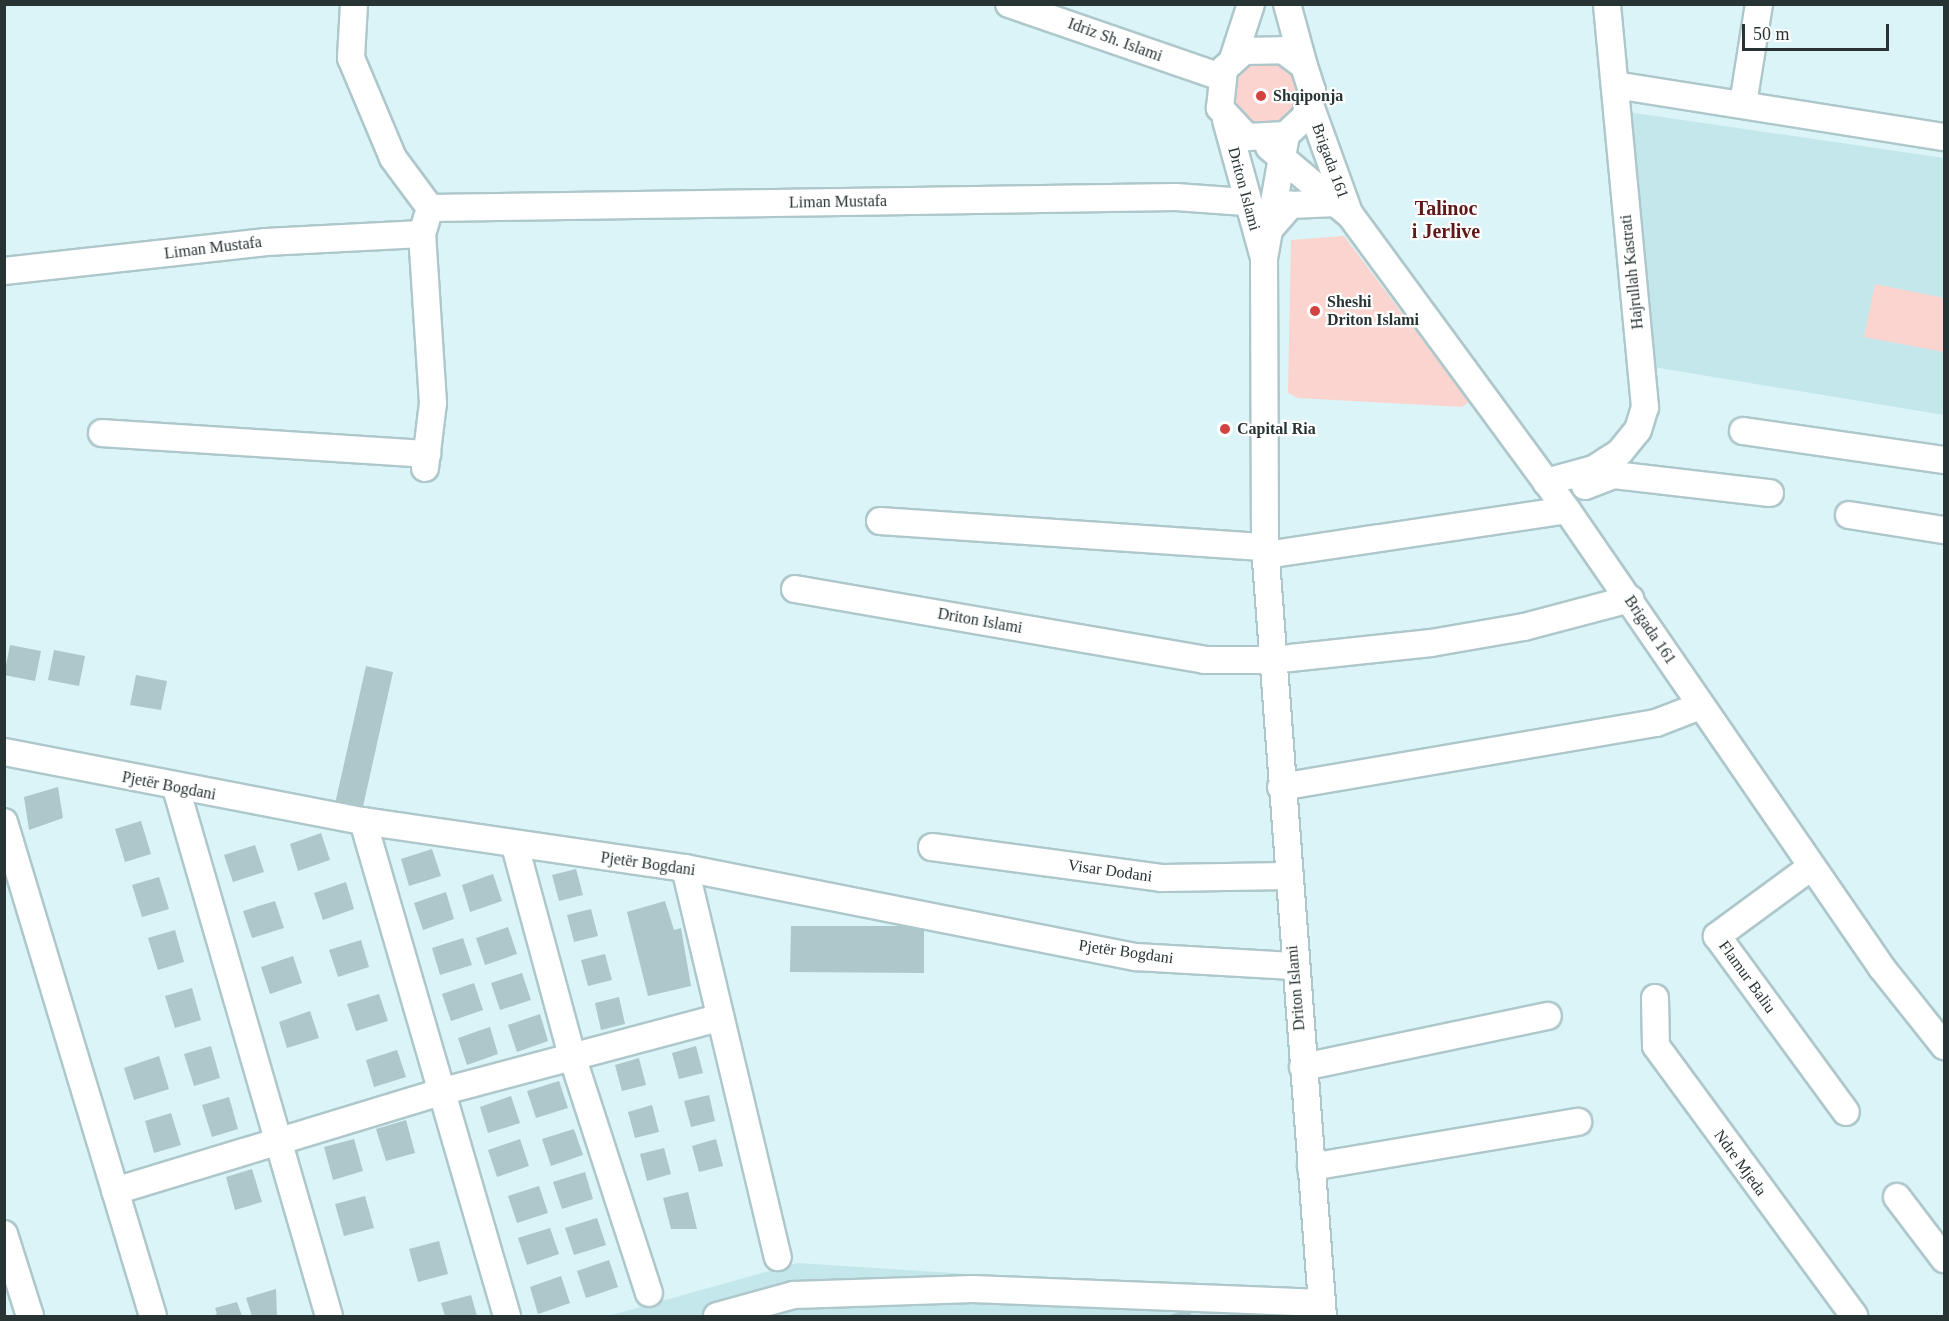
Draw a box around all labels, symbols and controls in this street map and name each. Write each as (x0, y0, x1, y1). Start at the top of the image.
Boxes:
scale bar (1745, 12, 1892, 50)
street label: Idriz Sh. Islami (1065, 14, 1165, 66)
text: 50 m (1753, 24, 1790, 44)
place label: Shqiponja (1273, 86, 1343, 106)
marker: Shqiponja (1254, 89, 1268, 103)
street label: Brigada 161 (1308, 121, 1352, 201)
street label: Driton Islami (1224, 145, 1264, 233)
street label: Liman Mustafa (789, 192, 887, 212)
district label: Talinoc i Jerlive (1412, 196, 1480, 243)
street label: Hajrullah Kastrati (1616, 214, 1648, 330)
street label: Liman Mustafa (163, 232, 263, 264)
place label: Sheshi Driton Islami (1327, 292, 1419, 330)
marker: Sheshi Driton Islami (1308, 304, 1322, 318)
place label: Capital Ria (1237, 419, 1316, 439)
marker: Capital Ria (1218, 422, 1232, 436)
street label: Brigada 161 (1620, 592, 1680, 668)
street label: Driton Islami (936, 604, 1024, 638)
street label: Pjetër Bogdani (120, 767, 218, 805)
street label: Pjetër Bogdani (599, 848, 697, 880)
street label: Visar Dodani (1067, 856, 1153, 886)
street label: Pjetër Bogdani (1077, 936, 1175, 968)
street label: Flamur Baliu (1714, 937, 1780, 1017)
street label: Driton Islami (1283, 944, 1309, 1032)
street label: Ndre Mjeda (1710, 1126, 1770, 1200)

